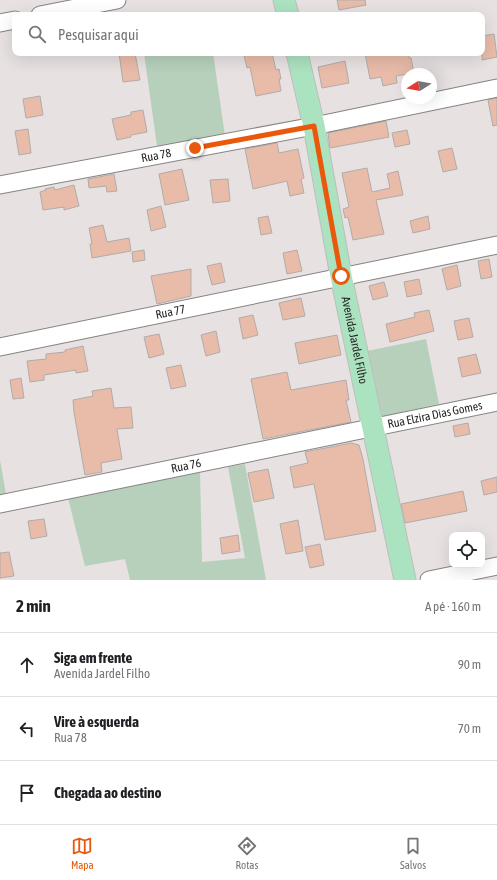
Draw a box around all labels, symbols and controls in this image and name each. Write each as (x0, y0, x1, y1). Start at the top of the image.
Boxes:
search box (12, 12, 485, 56)
icon: search (26, 23, 48, 45)
text: Pesquisar aqui (58, 26, 139, 43)
north arrow (401, 68, 437, 104)
route end (186, 139, 204, 157)
street label: Rua 78 (140, 146, 173, 165)
route start (332, 267, 350, 285)
street label: Avenida Jardel Filho (339, 295, 371, 386)
street label: Rua 77 (154, 302, 187, 322)
street label: Rua Elzira Dias Gomes (386, 398, 484, 431)
street label: Rua 76 (170, 456, 203, 476)
map controls (449, 532, 485, 568)
button: locate (449, 532, 485, 568)
text: 2 min (16, 596, 51, 616)
text: A pé · 160 m (425, 599, 481, 614)
text: Siga em frente (54, 649, 132, 666)
icon: ahead (16, 654, 38, 676)
text: 90 m (458, 657, 481, 672)
text: Avenida Jardel Filho (54, 666, 150, 681)
text: Vire à esquerda (54, 713, 139, 730)
icon: left (16, 718, 38, 740)
text: 70 m (458, 721, 481, 736)
text: Rua 78 (54, 730, 87, 745)
icon: arrive (16, 782, 38, 804)
text: Chegada ao destino (54, 784, 162, 801)
tab: Mapa (71, 835, 94, 871)
tab: Rotas (235, 835, 258, 871)
tab: Salvos (400, 835, 426, 871)

